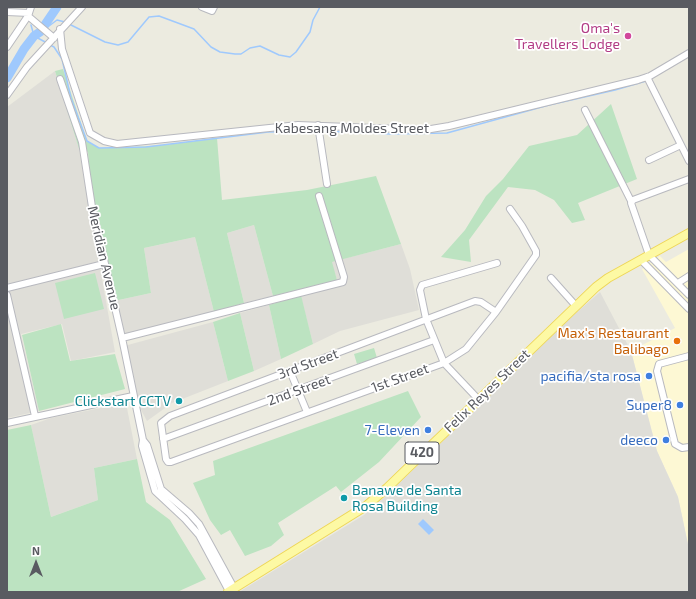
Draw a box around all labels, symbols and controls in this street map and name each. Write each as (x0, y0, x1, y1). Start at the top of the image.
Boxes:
place label: Oma's Travellers Lodge (515, 20, 620, 52)
marker: Oma's Travellers Lodge (623, 31, 633, 41)
street label: Kabesang Moldes Street (275, 120, 429, 136)
street label: Meridian Avenue (84, 204, 124, 312)
place label: Max's Restaurant Balibago (558, 325, 669, 358)
marker: Max's Restaurant Balibago (672, 336, 682, 346)
street label: 3rd Street (275, 345, 341, 383)
street label: Felix Reyes Street (441, 346, 533, 436)
street label: 1st Street (369, 360, 431, 396)
place label: pacifia/sta rosa (540, 368, 641, 384)
street label: 2nd Street (265, 371, 333, 409)
marker: pacifia/sta rosa (644, 371, 654, 381)
place label: Clickstart CCTV (75, 393, 171, 409)
marker: Clickstart CCTV (174, 396, 184, 406)
place label: Super8 (626, 397, 672, 413)
marker: Super8 (675, 400, 685, 410)
place label: 7-Eleven (364, 422, 420, 438)
marker: 7-Eleven (423, 425, 433, 435)
place label: deeco (620, 432, 658, 448)
marker: deeco (661, 435, 671, 445)
road number: 420 (405, 442, 439, 464)
place label: Banawe de Santa Rosa Building (352, 482, 462, 514)
marker: Banawe de Santa Rosa Building (339, 493, 349, 503)
north arrow (16, 543, 56, 583)
text: N (32, 544, 40, 557)

